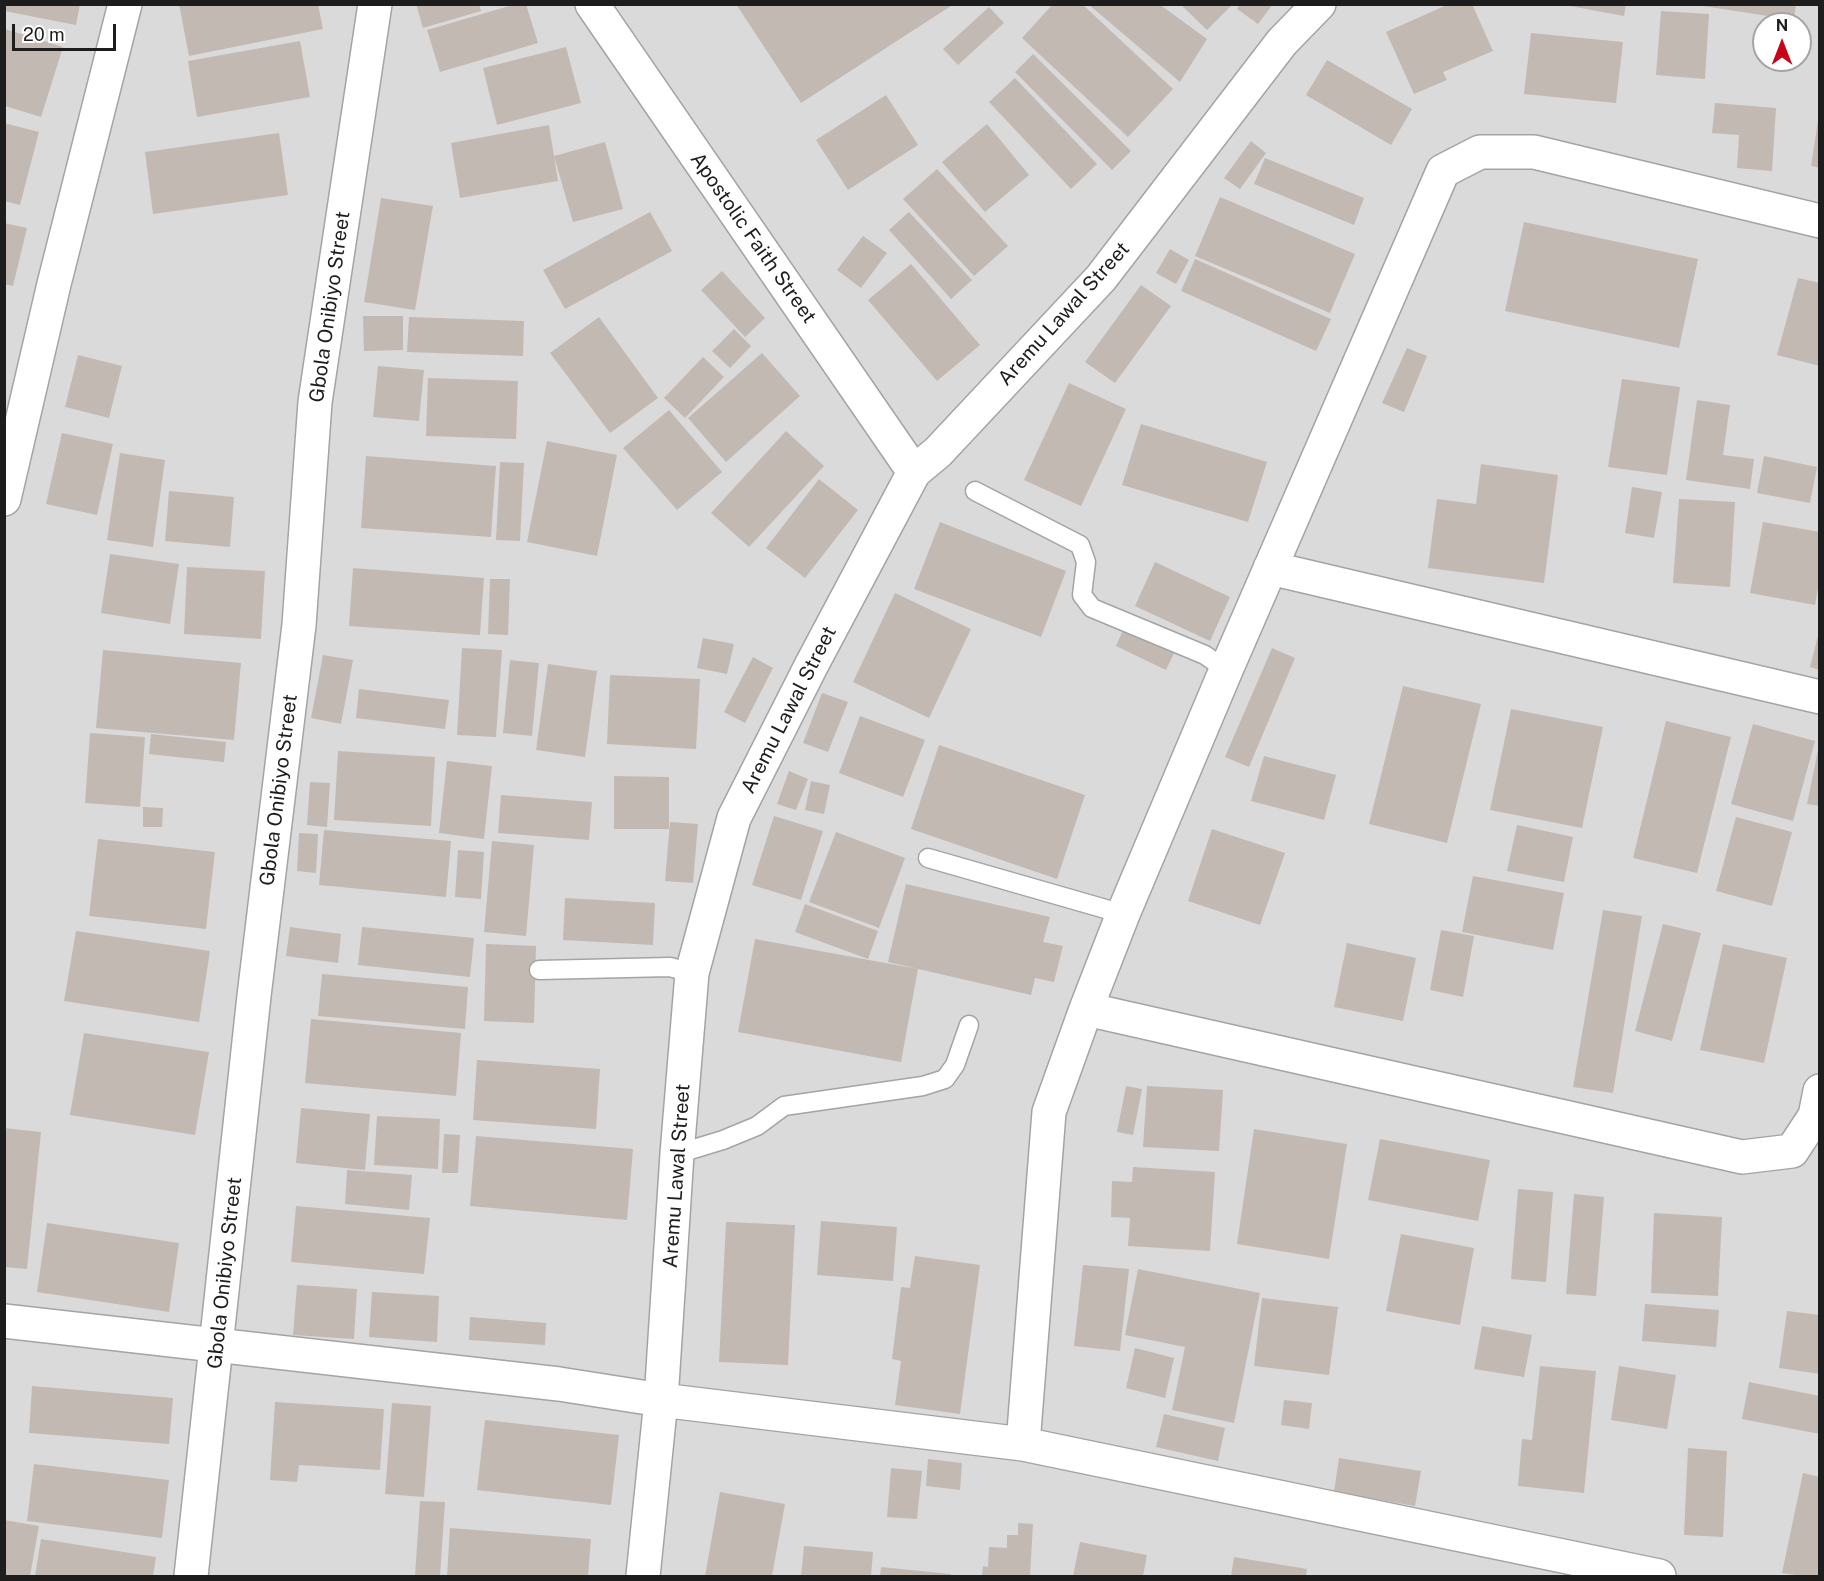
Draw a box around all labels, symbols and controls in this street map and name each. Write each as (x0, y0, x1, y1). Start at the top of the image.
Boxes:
scale bar (15, 12, 118, 50)
north arrow (1752, 12, 1812, 72)
text: N (1776, 16, 1788, 35)
text: 20 m (23, 24, 65, 45)
street label: Apostolic Faith Street (685, 148, 821, 328)
street label: Gbola Onibiyo Street (305, 210, 355, 404)
street label: Aremu Lawal Street (993, 237, 1135, 391)
street label: Aremu Lawal Street (736, 622, 842, 798)
street label: Gbola Onibiyo Street (255, 693, 303, 887)
street label: Aremu Lawal Street (659, 1083, 695, 1269)
street label: Gbola Onibiyo Street (203, 1176, 247, 1370)

